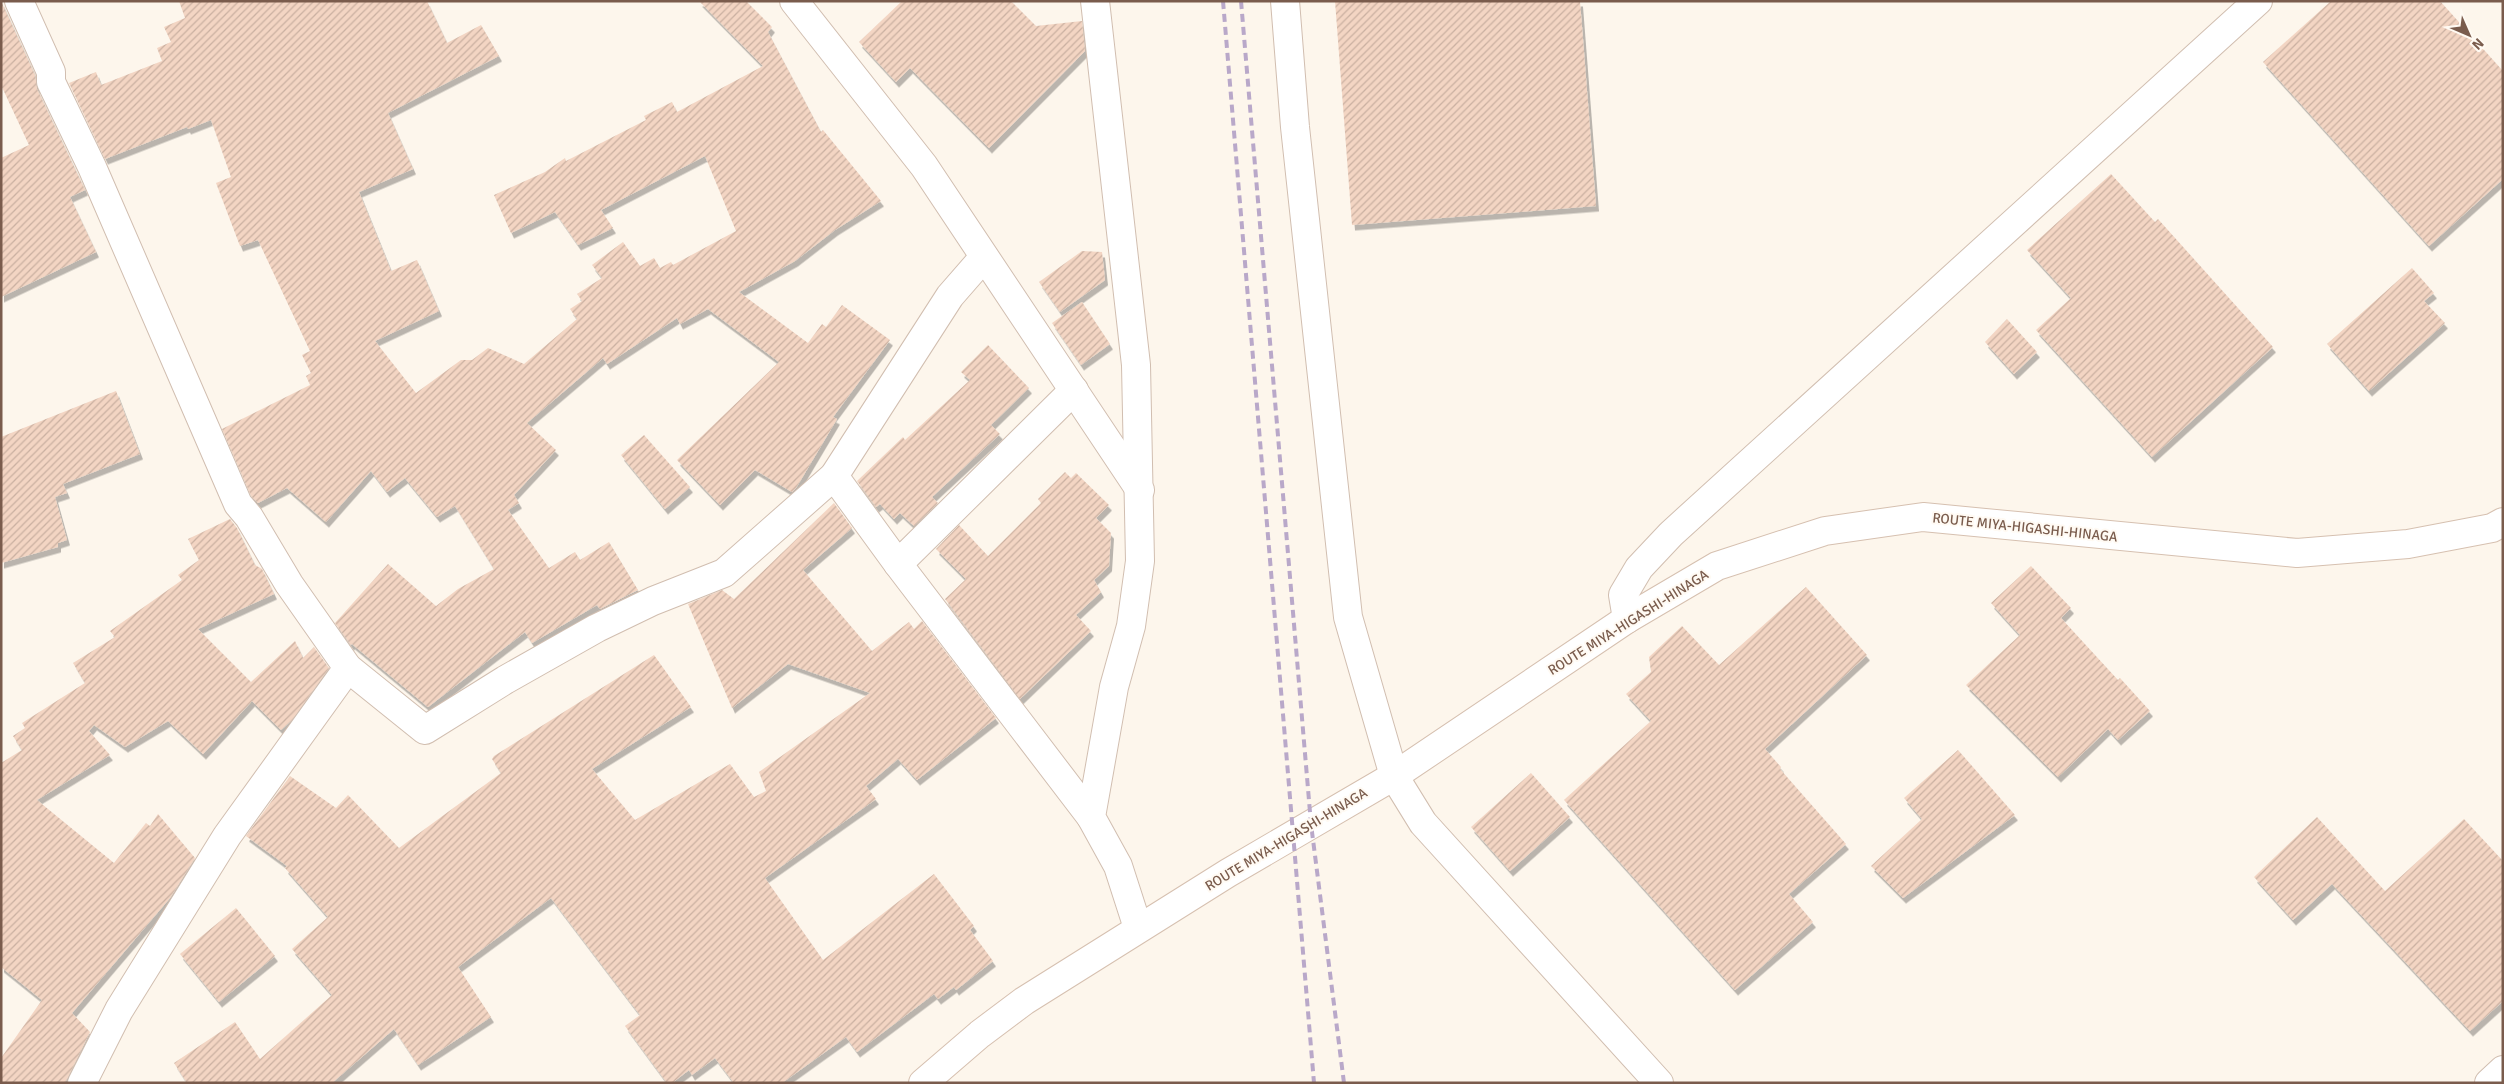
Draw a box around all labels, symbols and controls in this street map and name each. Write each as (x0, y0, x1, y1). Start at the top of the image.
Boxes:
north arrow (2444, 10, 2494, 60)
text: N (2468, 34, 2487, 53)
street label: ROUTE MIYA-HIGASHI-HINAGA (1931, 509, 2119, 546)
street label: ROUTE MIYA-HIGASHI-HINAGA (1545, 566, 1712, 679)
street label: ROUTE MIYA-HIGASHI-HINAGA (1202, 784, 1371, 895)

